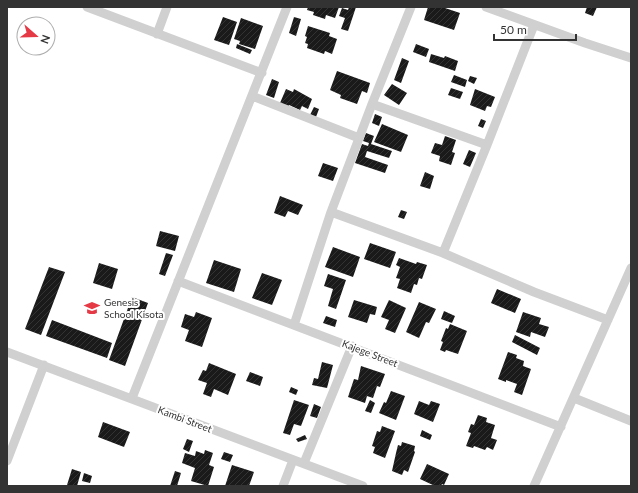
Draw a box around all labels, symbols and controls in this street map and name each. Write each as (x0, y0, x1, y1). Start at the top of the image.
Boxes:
north arrow (16, 16, 56, 56)
scale bar (494, 16, 576, 42)
text: 50 m (500, 22, 527, 37)
text: N (38, 33, 53, 46)
place label: Genesis School Kisota (104, 296, 164, 320)
school or university icon: Genesis School Kisota (83, 299, 101, 317)
street label: Kajege Street (341, 337, 400, 369)
street label: Kambi Street (156, 403, 214, 435)

